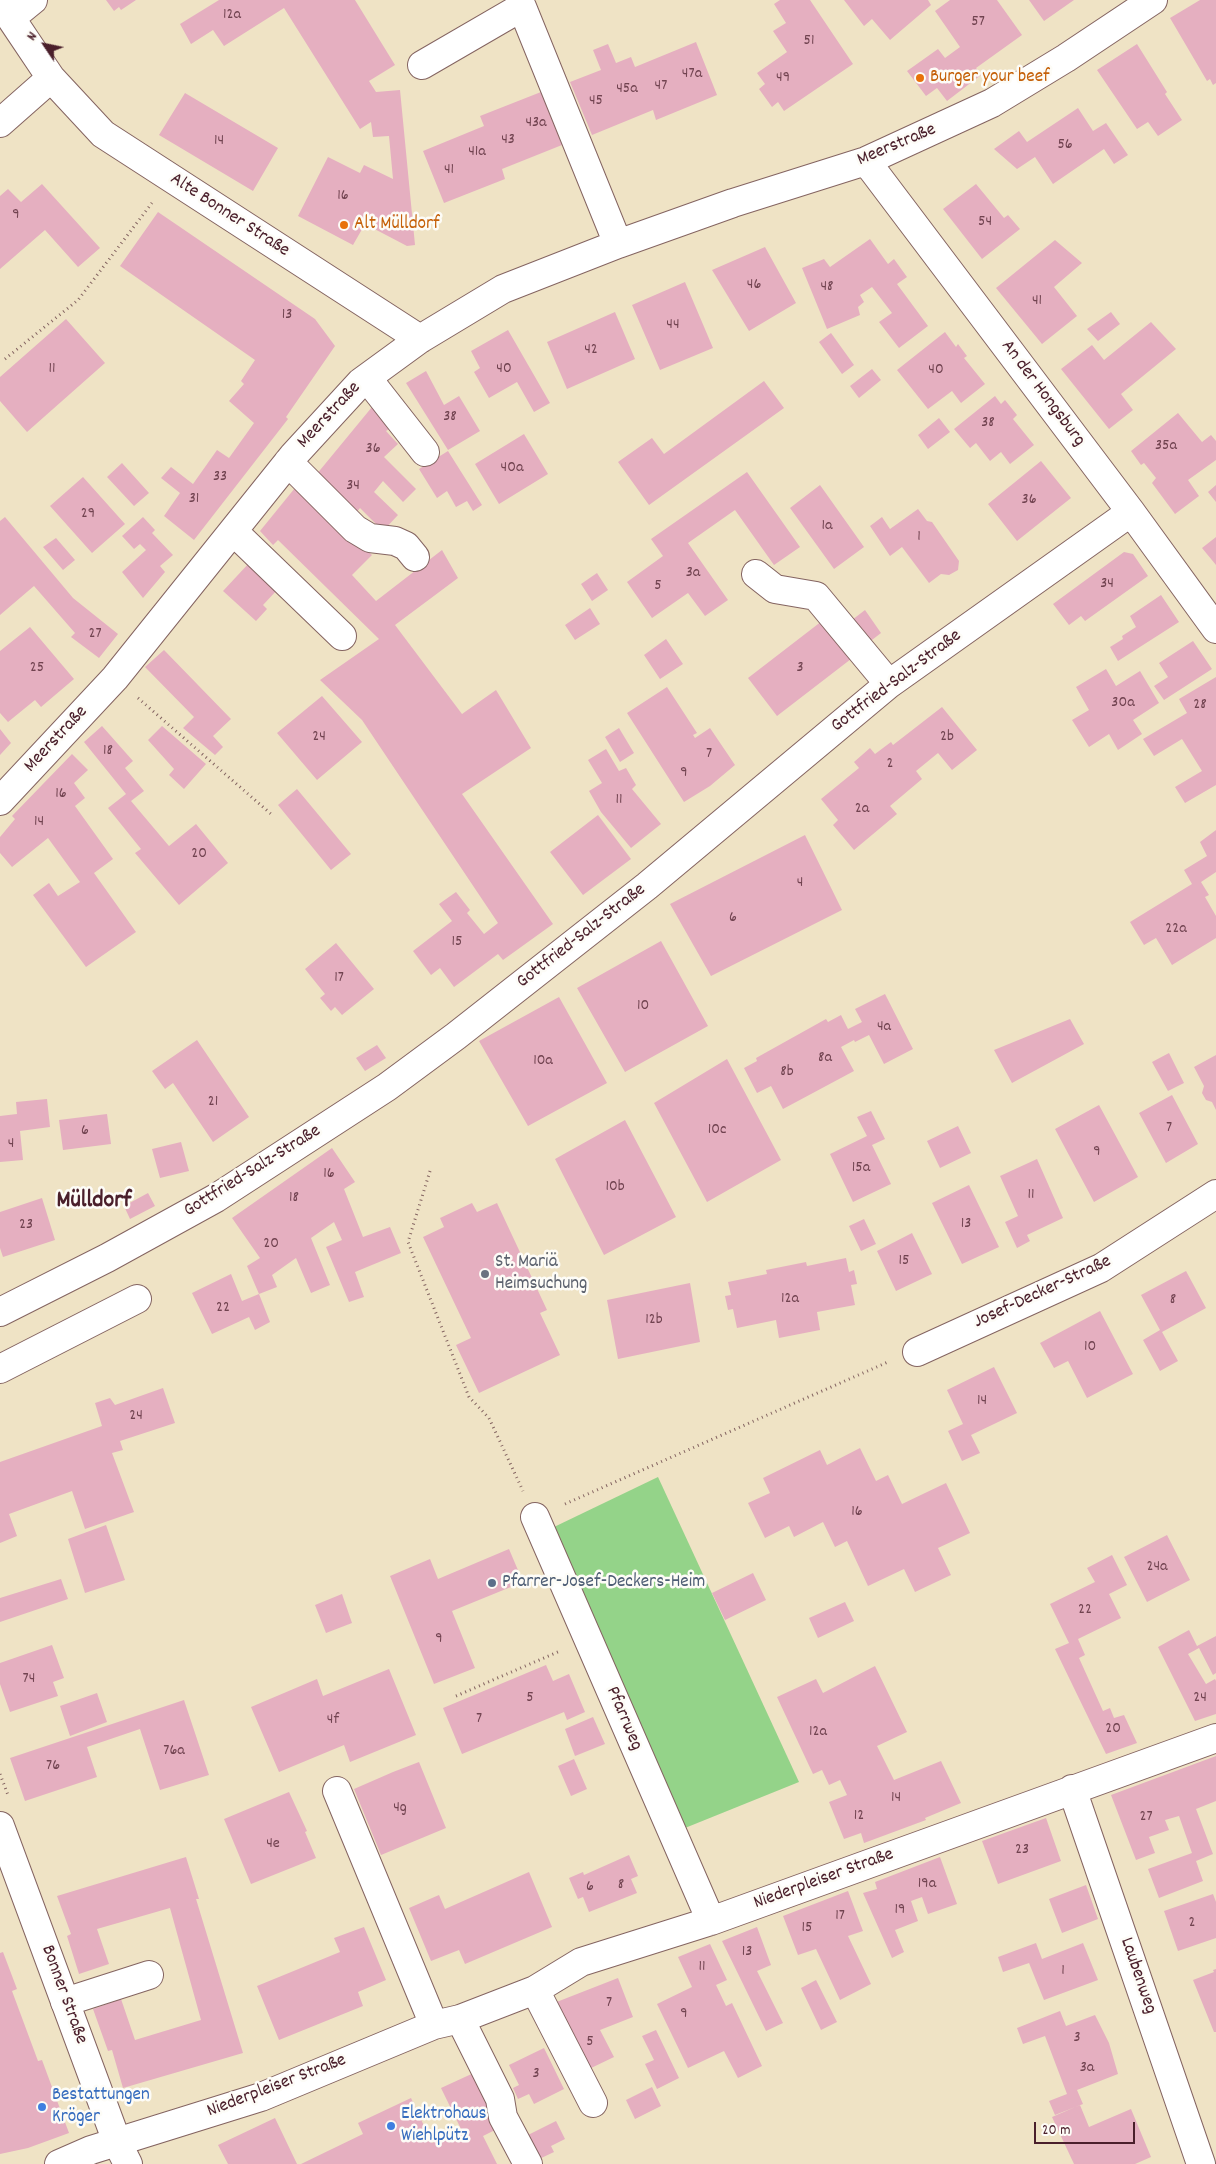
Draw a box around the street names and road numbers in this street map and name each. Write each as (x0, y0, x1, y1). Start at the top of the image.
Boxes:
street label: Meerstraße (854, 119, 940, 173)
street label: Alte Bonner Straße (165, 169, 293, 263)
street label: An der Hongsburg (995, 336, 1089, 452)
street label: Meerstraße (293, 378, 367, 454)
street label: Gottfried-Salz-Straße (827, 626, 967, 738)
street label: Meerstraße (20, 702, 94, 778)
street label: Gottfried-Salz-Straße (513, 880, 651, 994)
street label: Gottfried-Salz-Straße (180, 1121, 326, 1223)
street label: Josef-Decker-Straße (971, 1251, 1115, 1335)
street label: Pfarrweg (599, 1684, 647, 1754)
street label: Niederpleiser Straße (751, 1844, 897, 1916)
street label: Laubenweg (1113, 1935, 1161, 2017)
street label: Bonner Straße (35, 1942, 91, 2048)
street label: Niederpleiser Straße (204, 2050, 350, 2124)

